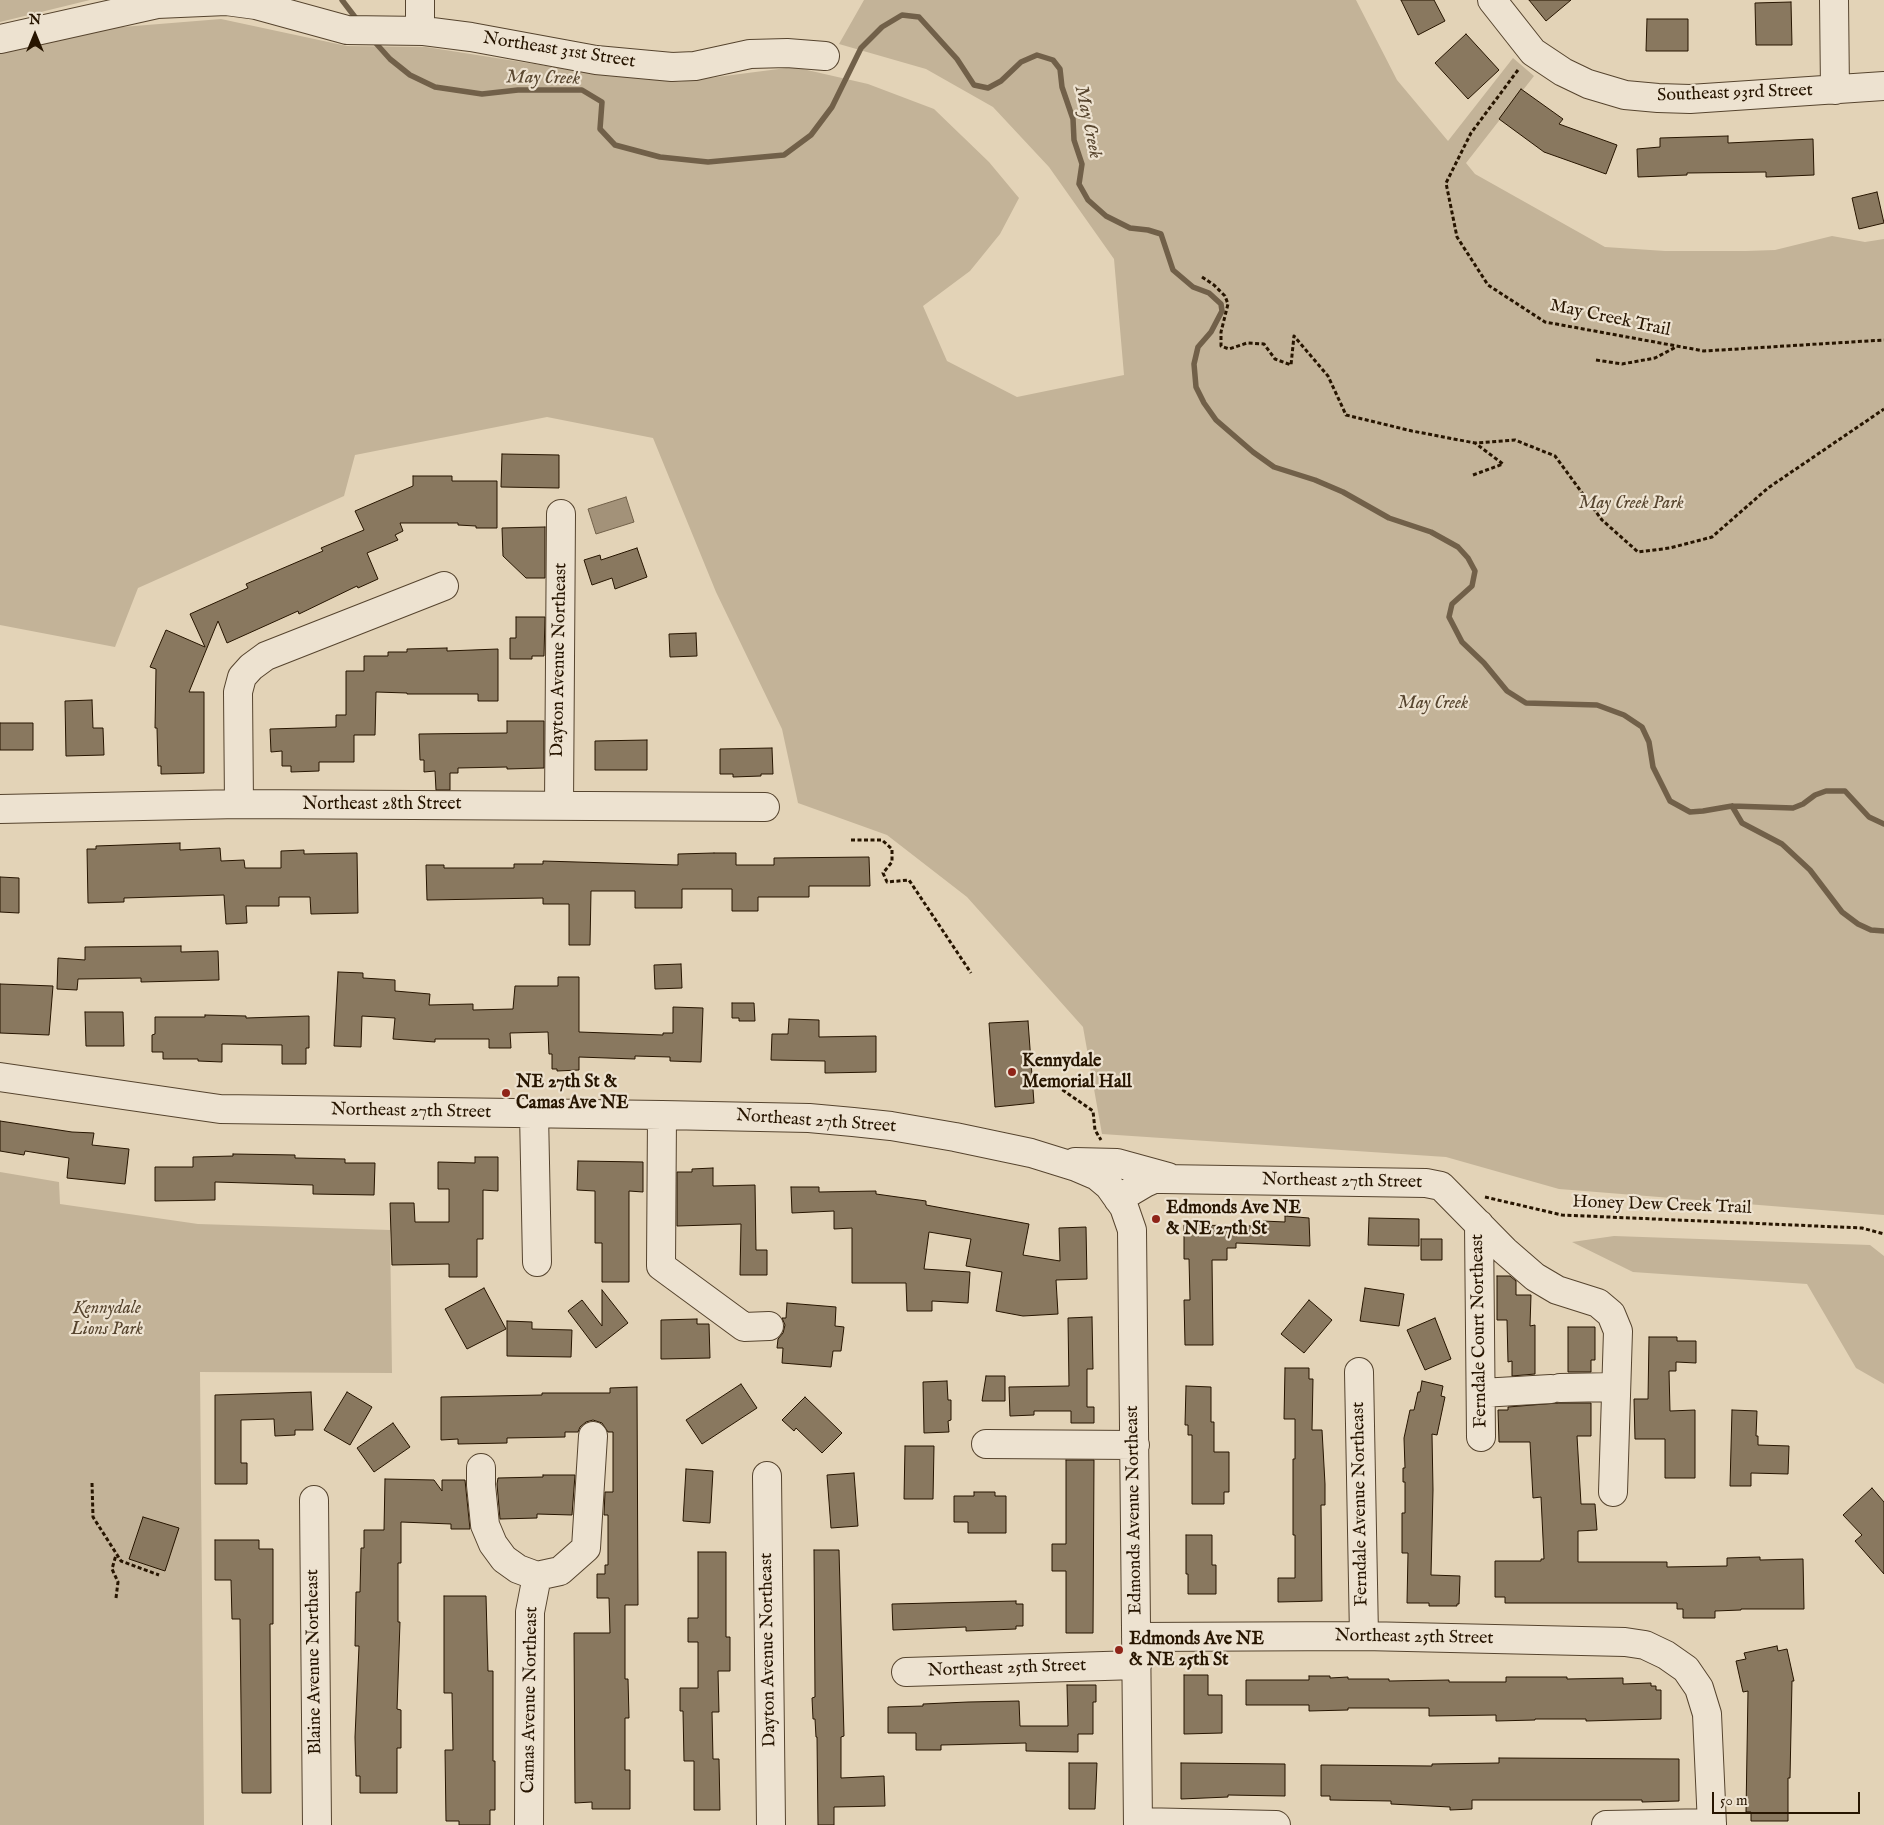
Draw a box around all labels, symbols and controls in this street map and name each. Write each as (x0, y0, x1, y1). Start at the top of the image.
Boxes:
north arrow (10, 10, 60, 60)
text: N (29, 11, 41, 29)
street label: Northeast 31st Street (481, 28, 637, 74)
water label: May Creek (506, 67, 580, 91)
street label: Southeast 93rd Street (1657, 80, 1813, 108)
water label: May Creek (1068, 83, 1106, 161)
street label: May Creek Trail (1548, 296, 1672, 342)
park label: May Creek Park (1578, 493, 1684, 515)
street label: Dayton Avenue Northeast (548, 562, 572, 758)
park label: May Creek (1398, 693, 1468, 715)
street label: Northeast 28th Street (302, 794, 462, 816)
place label: Kennydale Memorial Hall (1022, 1051, 1132, 1094)
marker: Kennydale Memorial Hall (1006, 1066, 1018, 1078)
place label: NE 27th St & Camas Ave NE (516, 1072, 628, 1114)
marker: NE 27th St & Camas Ave NE (500, 1087, 512, 1099)
street label: Northeast 27th Street (331, 1100, 491, 1124)
street label: Northeast 27th Street (735, 1106, 897, 1138)
street label: Northeast 27th Street (1262, 1170, 1422, 1194)
street label: Honey Dew Creek Trail (1572, 1192, 1752, 1220)
place label: Edmonds Ave NE & NE 27th St (1166, 1198, 1301, 1240)
marker: Edmonds Ave NE & NE 27th St (1150, 1213, 1162, 1225)
street label: Ferndale Court Northeast (1468, 1234, 1492, 1428)
park label: Kennydale Lions Park (71, 1298, 143, 1340)
street label: Ferndale Avenue Northeast (1348, 1401, 1374, 1607)
street label: Edmonds Avenue Northeast (1122, 1405, 1148, 1615)
street label: Dayton Avenue Northeast (757, 1552, 781, 1748)
street label: Blaine Avenue Northeast (303, 1569, 327, 1755)
street label: Camas Avenue Northeast (519, 1606, 543, 1794)
street label: Northeast 25th Street (1334, 1626, 1494, 1650)
place label: Edmonds Ave NE & NE 25th St (1129, 1629, 1264, 1672)
marker: Edmonds Ave NE & NE 25th St (1113, 1644, 1125, 1656)
street label: Northeast 25th Street (927, 1655, 1087, 1683)
scale bar (1714, 1782, 1862, 1814)
text: 50 m (1720, 1791, 1748, 1810)

